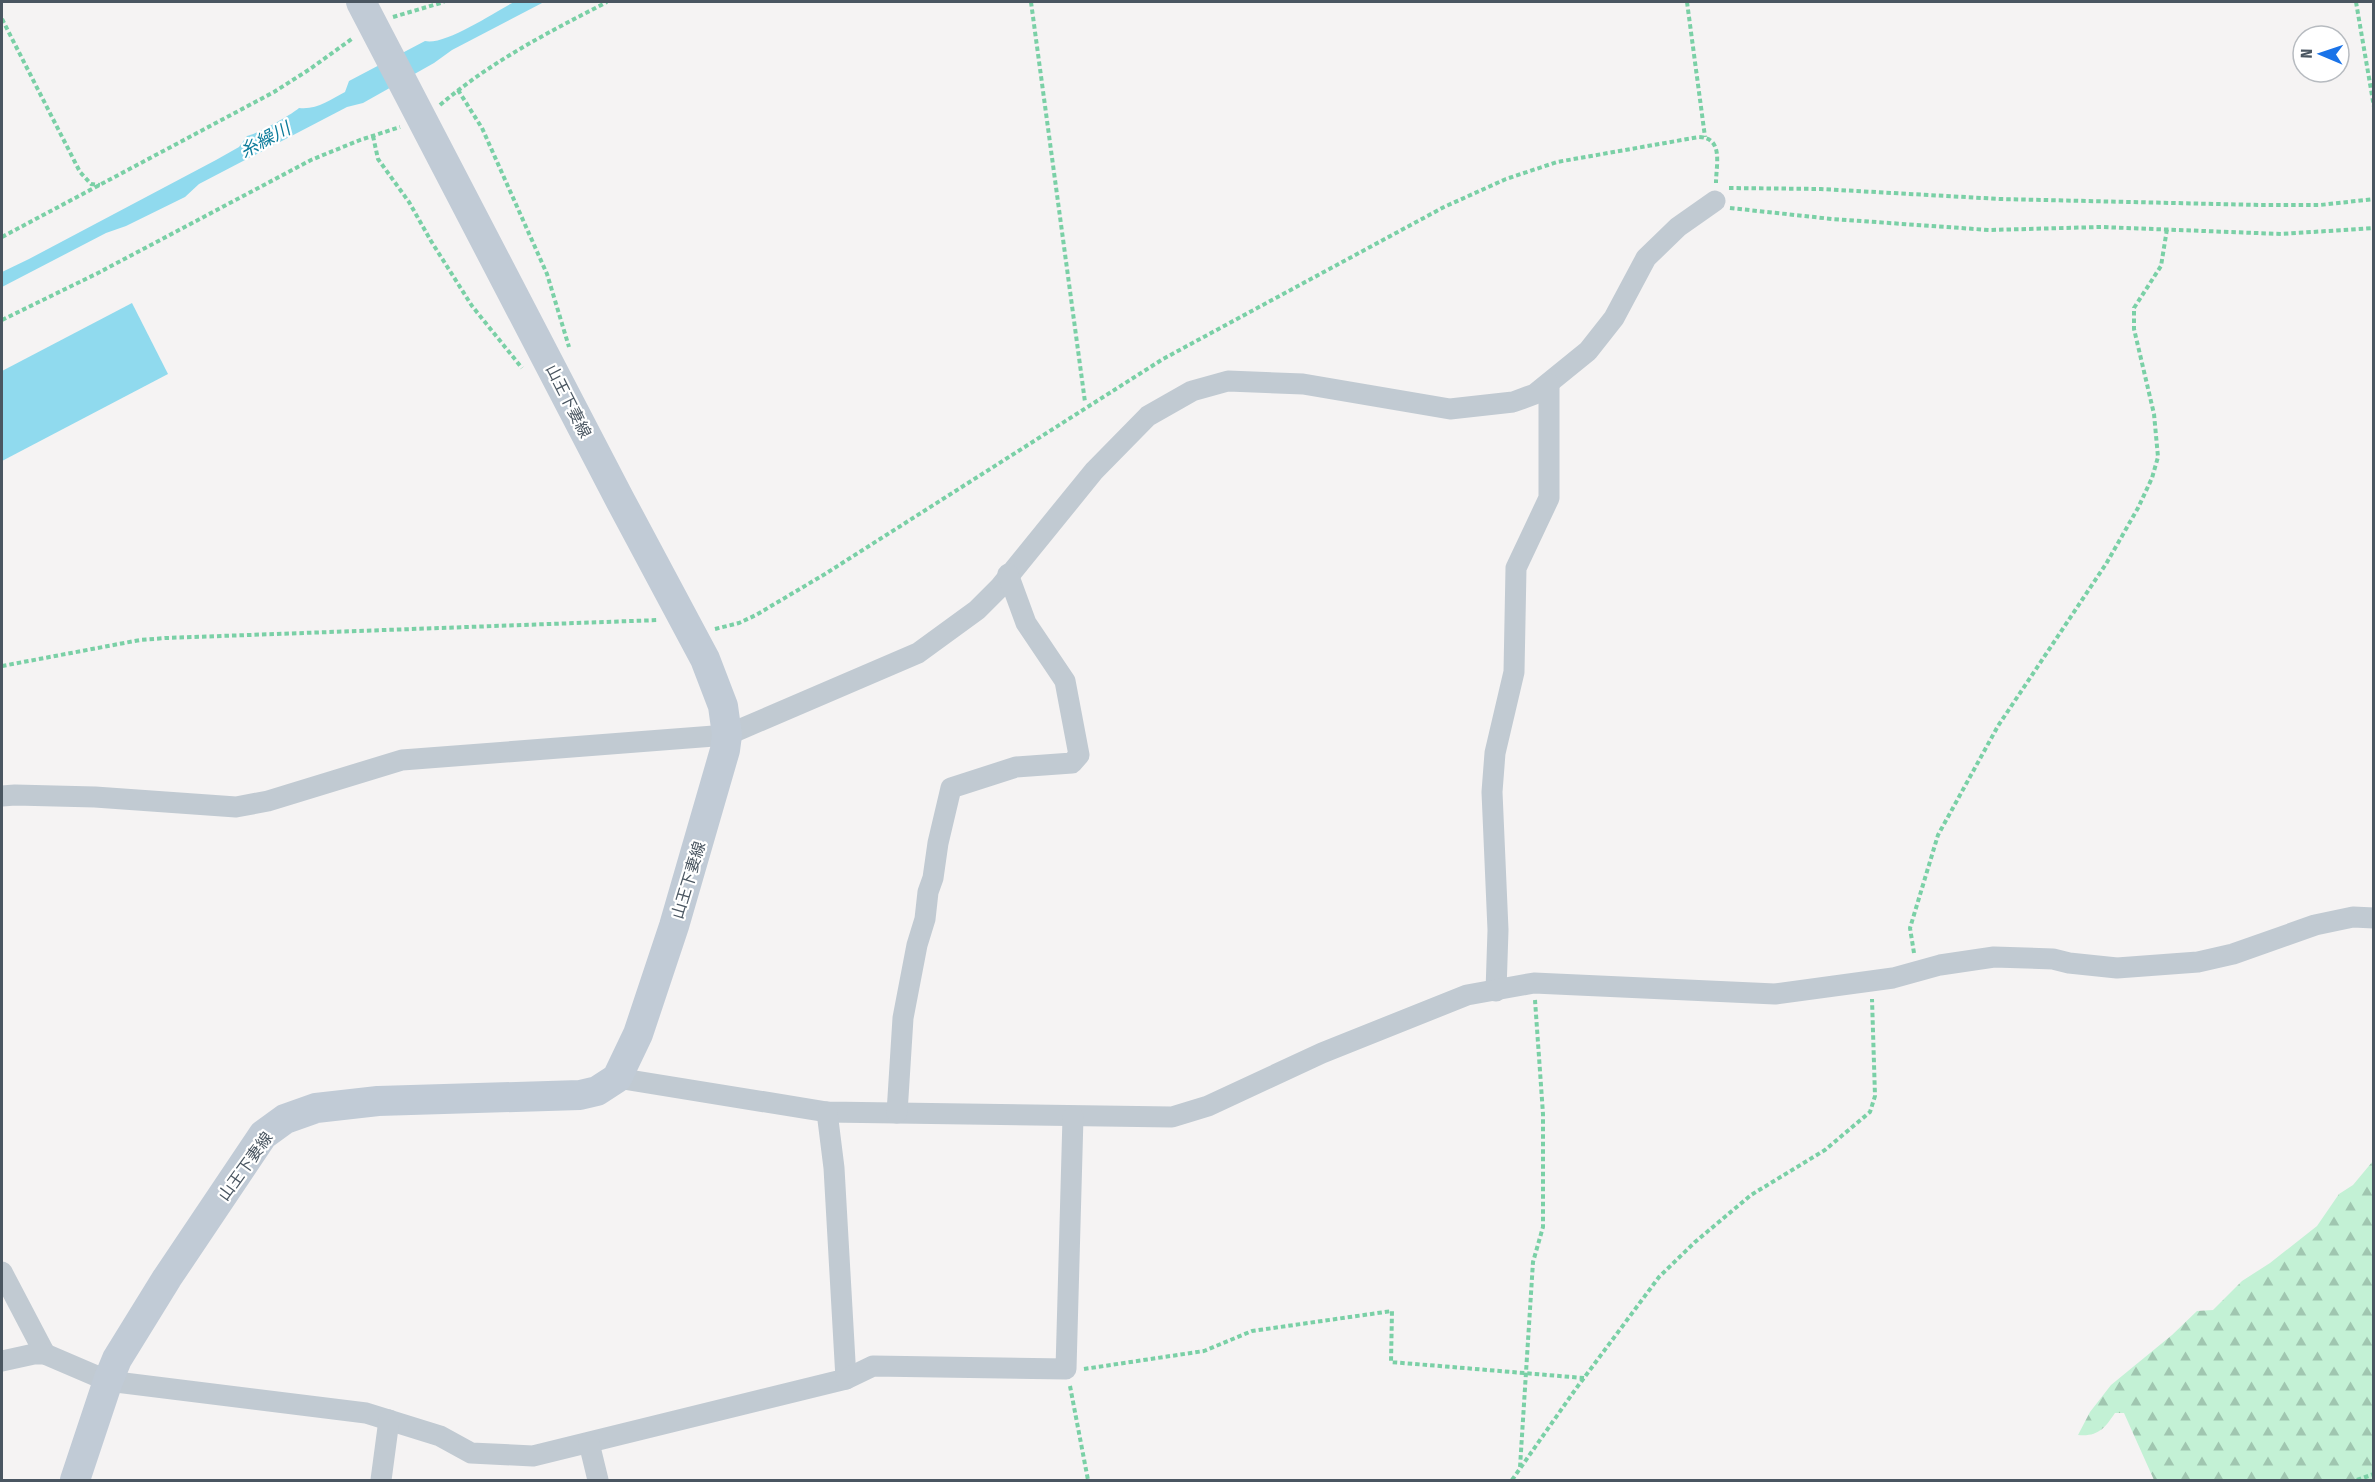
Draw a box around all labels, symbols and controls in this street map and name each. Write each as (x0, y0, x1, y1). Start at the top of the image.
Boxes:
north arrow (2291, 24, 2351, 84)
text: N (2297, 48, 2316, 59)
water label: 糸繰川 (236, 117, 296, 162)
street label: 山王下妻線 (542, 361, 595, 441)
street label: 山王下妻線 (668, 839, 709, 921)
street label: 山王下妻線 (214, 1128, 277, 1204)

